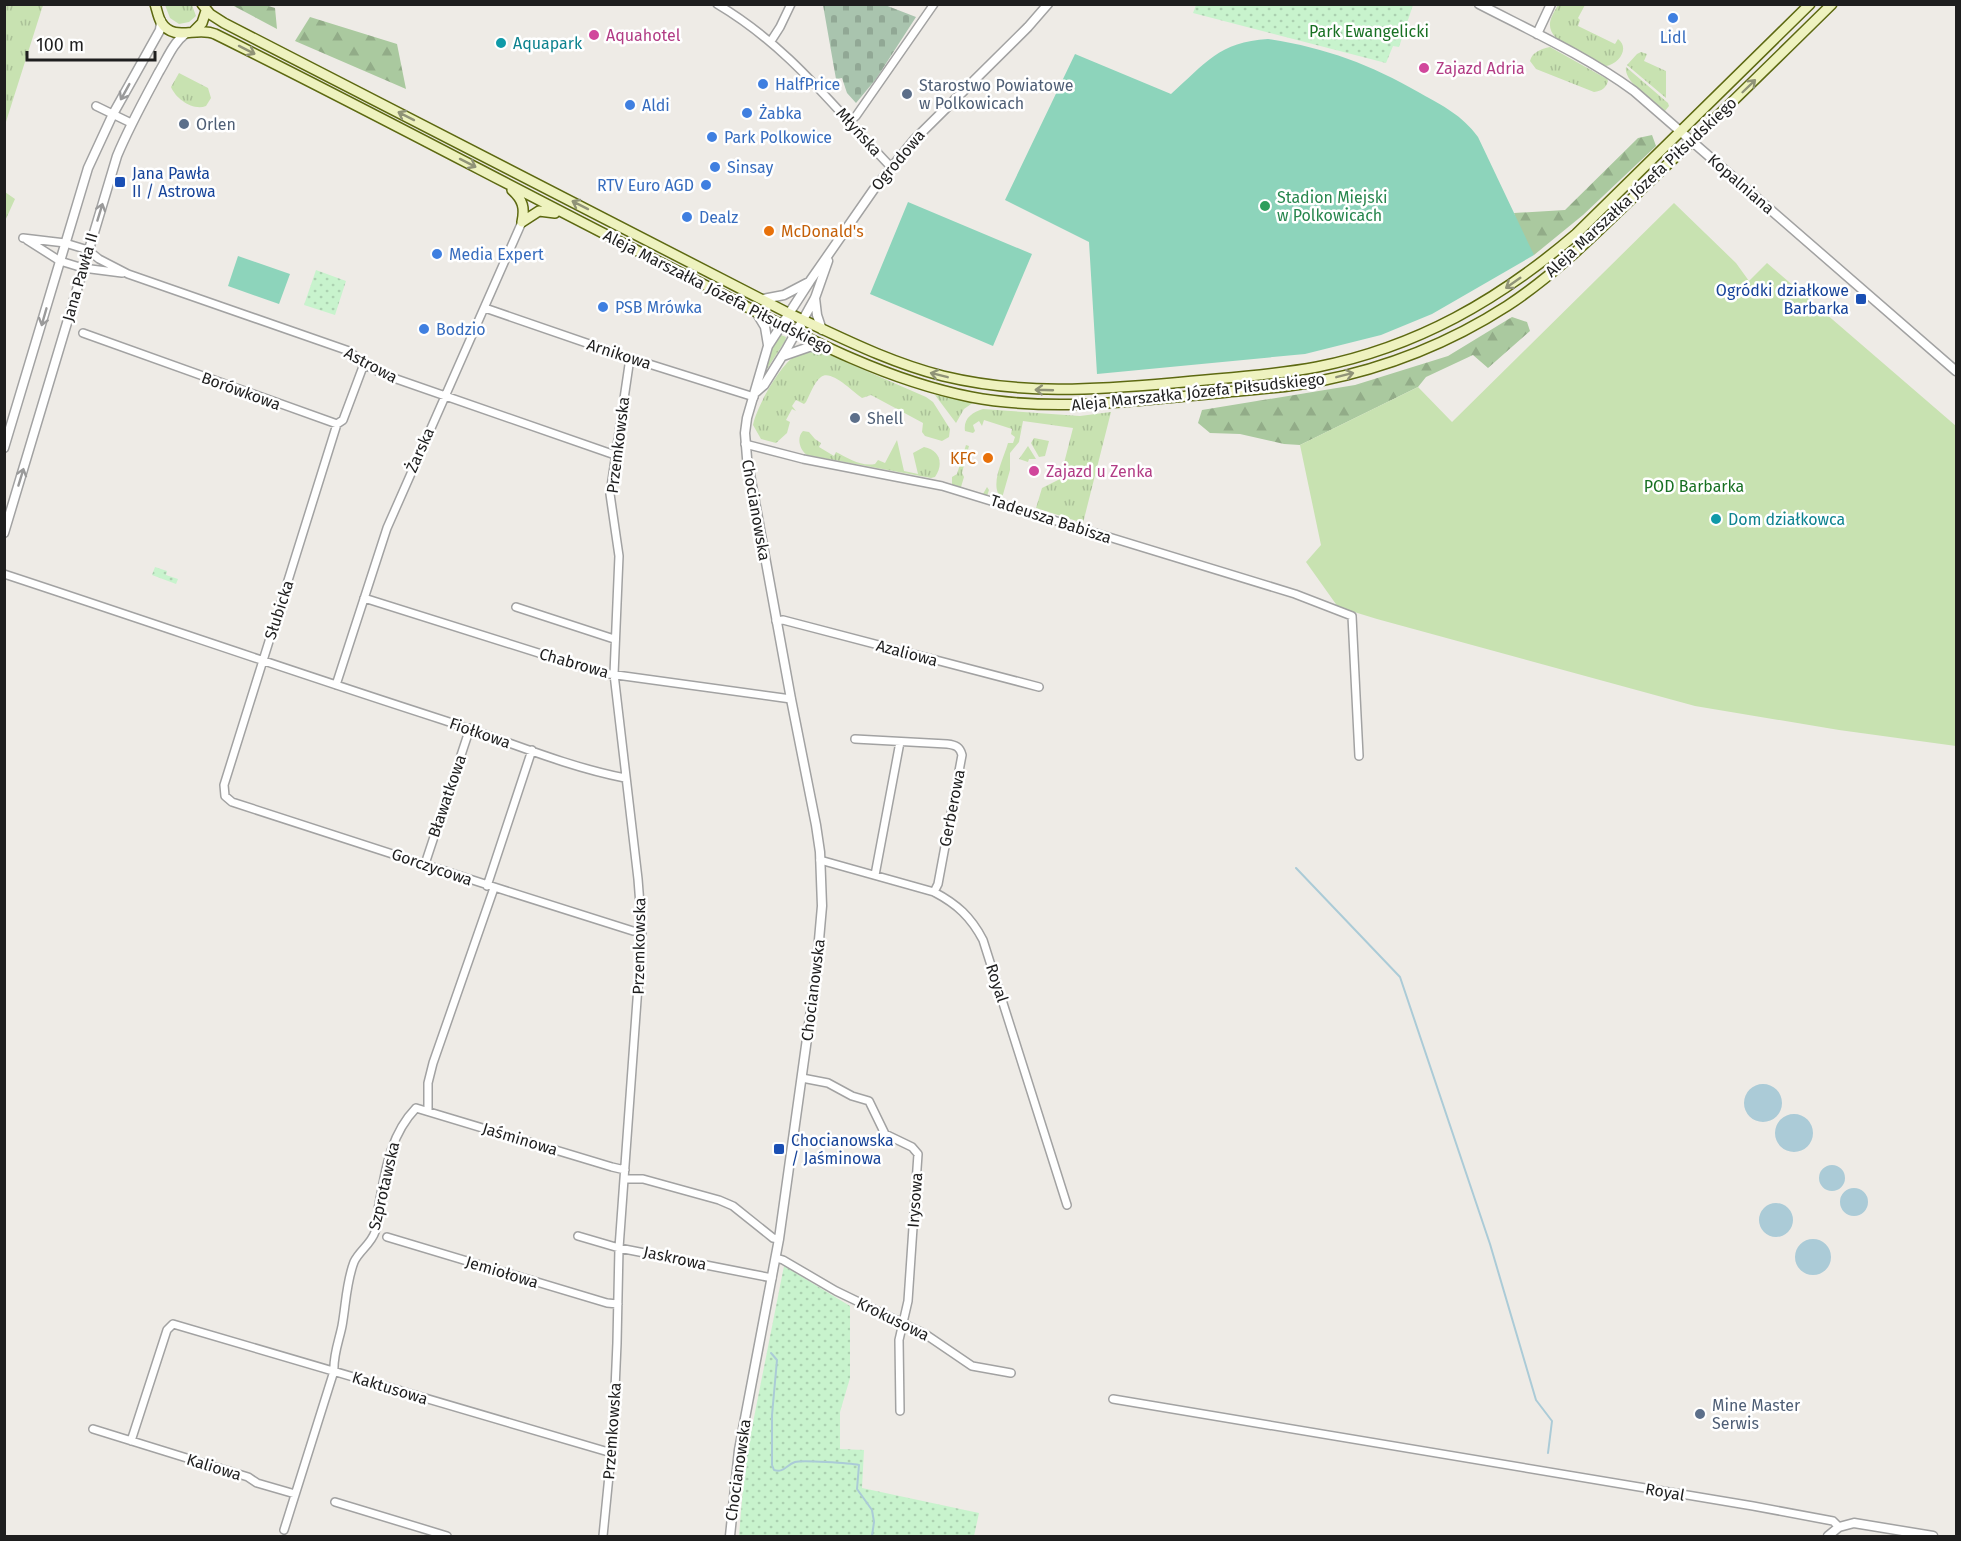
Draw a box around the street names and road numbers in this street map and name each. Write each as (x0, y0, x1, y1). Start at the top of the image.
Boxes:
street label: Aleja Marszałka Józefa Piłsudskiego (1541, 93, 1741, 281)
street label: Młyńska (832, 104, 886, 160)
street label: Ogrodowa (867, 126, 929, 194)
street label: Kopalniana (1704, 150, 1778, 218)
street label: Aleja Marszałka Józefa Piłsudskiego (600, 226, 836, 358)
street label: Jana Pawła II (58, 230, 102, 324)
street label: Arnikowa (584, 335, 654, 373)
street label: Astrowa (341, 343, 401, 387)
street label: Borówkowa (199, 368, 283, 414)
street label: Aleja Marszałka Józefa Piłsudskiego (1070, 369, 1326, 415)
street label: Przemkowska (603, 396, 633, 494)
street label: Żarska (401, 424, 438, 475)
street label: Chocianowska (738, 458, 774, 562)
street label: Tadeusza Babisza (988, 490, 1114, 548)
street label: Słubicka (260, 578, 298, 642)
street label: Azaliowa (874, 636, 940, 670)
street label: Chabrowa (537, 644, 611, 682)
street label: Fiołkowa (447, 714, 513, 752)
street label: Bławatkowa (424, 752, 470, 840)
street label: Gerberowa (935, 768, 969, 848)
street label: Gorczycowa (389, 844, 475, 890)
street label: Przemkowska (629, 897, 649, 995)
street label: Chocianowska (797, 938, 829, 1042)
street label: Royal (982, 961, 1012, 1005)
street label: Jaśminowa (480, 1119, 560, 1159)
street label: Szprotawska (365, 1140, 403, 1232)
street label: Irysowa (904, 1172, 926, 1228)
street label: Jaskrowa (642, 1242, 708, 1274)
street label: Jemiołowa (463, 1252, 541, 1292)
street label: Krokusowa (853, 1293, 933, 1345)
street label: Kaktusowa (350, 1367, 430, 1409)
street label: Przemkowska (599, 1382, 625, 1480)
street label: Chocianowska (721, 1418, 755, 1522)
street label: Kaliowa (184, 1450, 244, 1484)
street label: Royal (1644, 1479, 1686, 1505)

